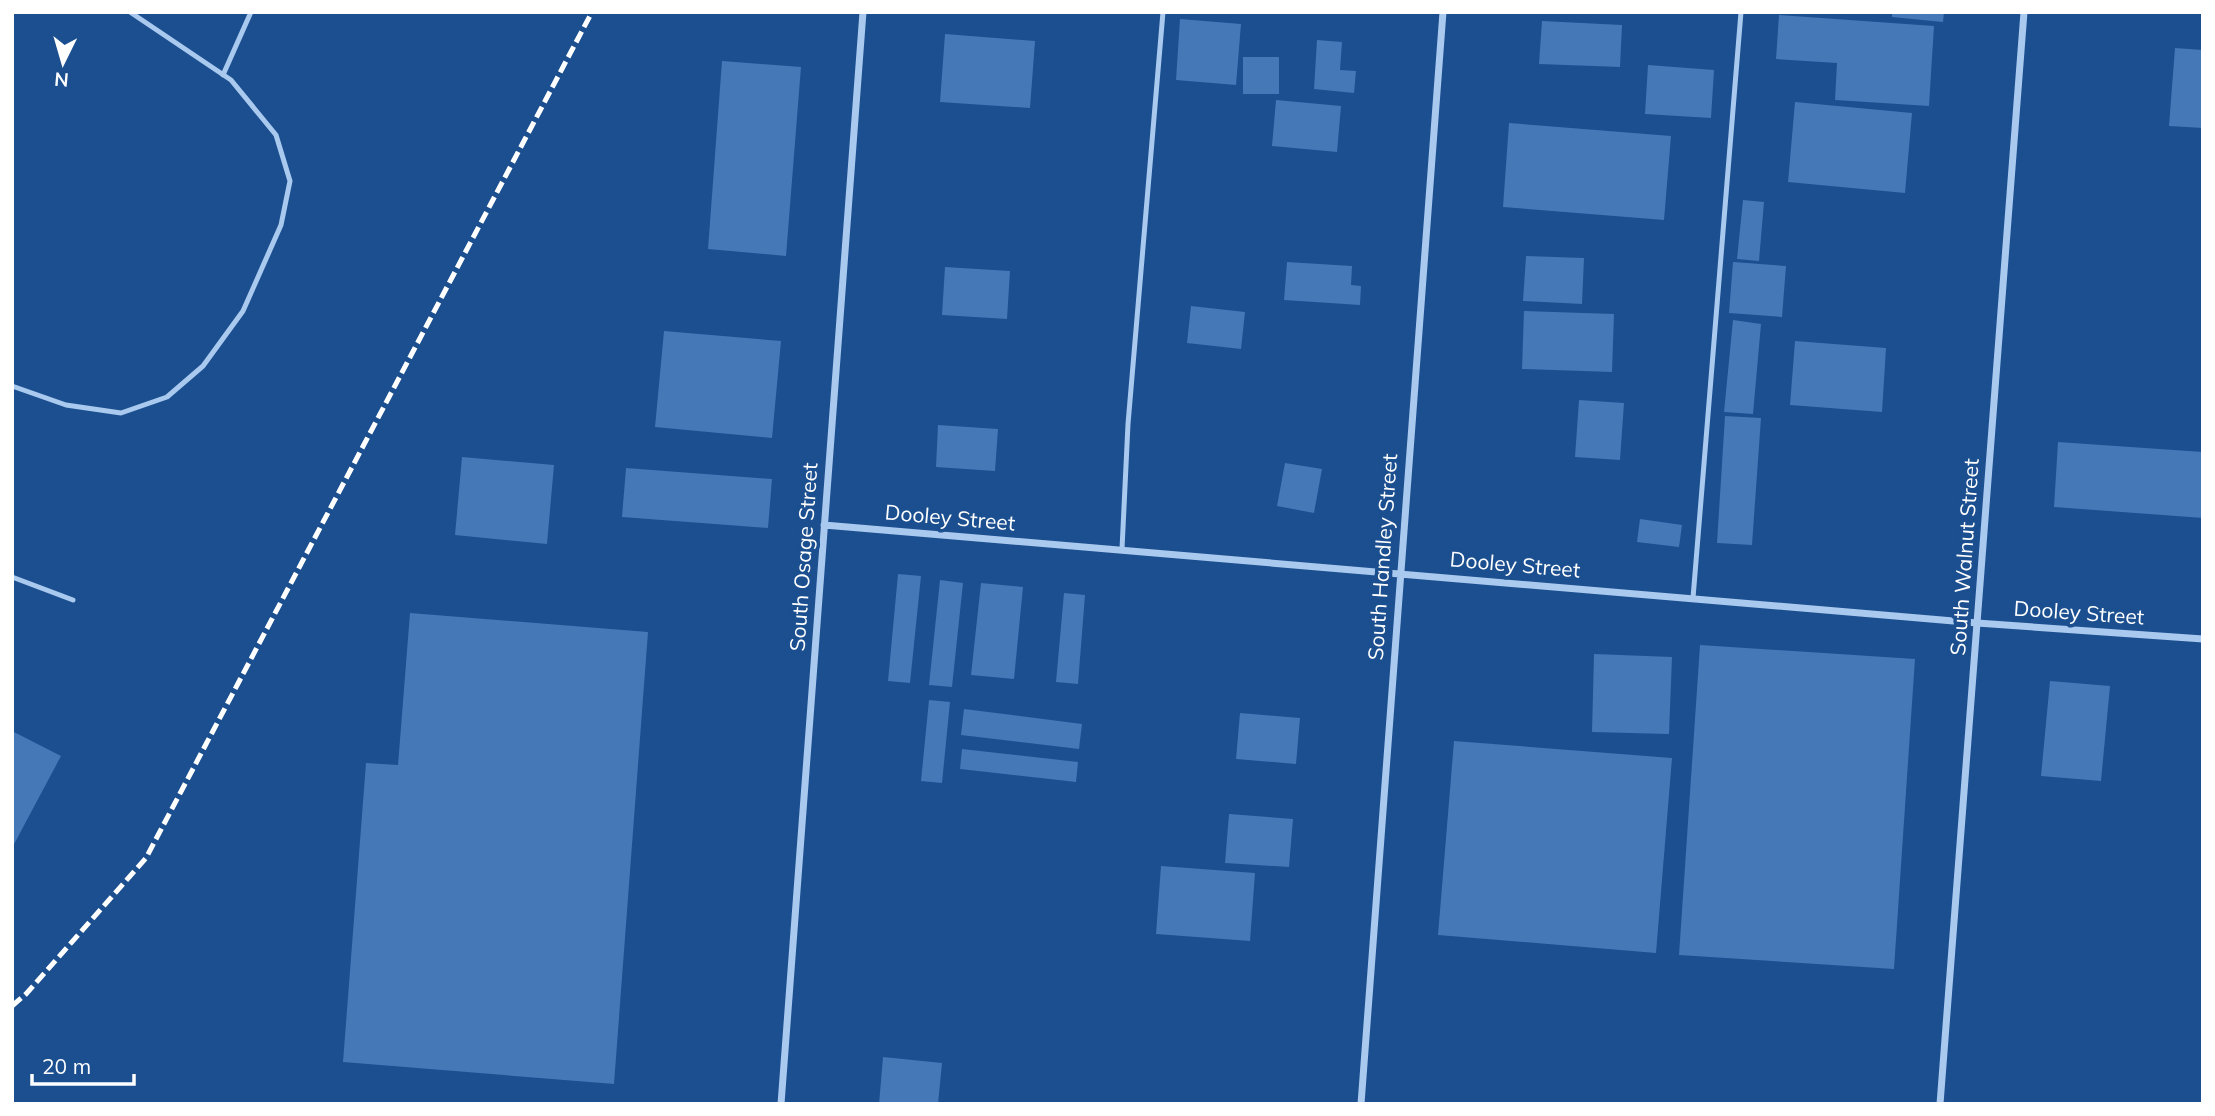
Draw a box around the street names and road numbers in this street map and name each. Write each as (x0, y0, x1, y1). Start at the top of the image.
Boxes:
street label: South Handley Street (1362, 453, 1402, 661)
street label: South Walnut Street (1944, 458, 1984, 656)
street label: South Osage Street (783, 462, 823, 652)
street label: Dooley Street (884, 498, 1016, 536)
street label: Dooley Street (1449, 545, 1581, 583)
street label: Dooley Street (2013, 594, 2145, 630)

